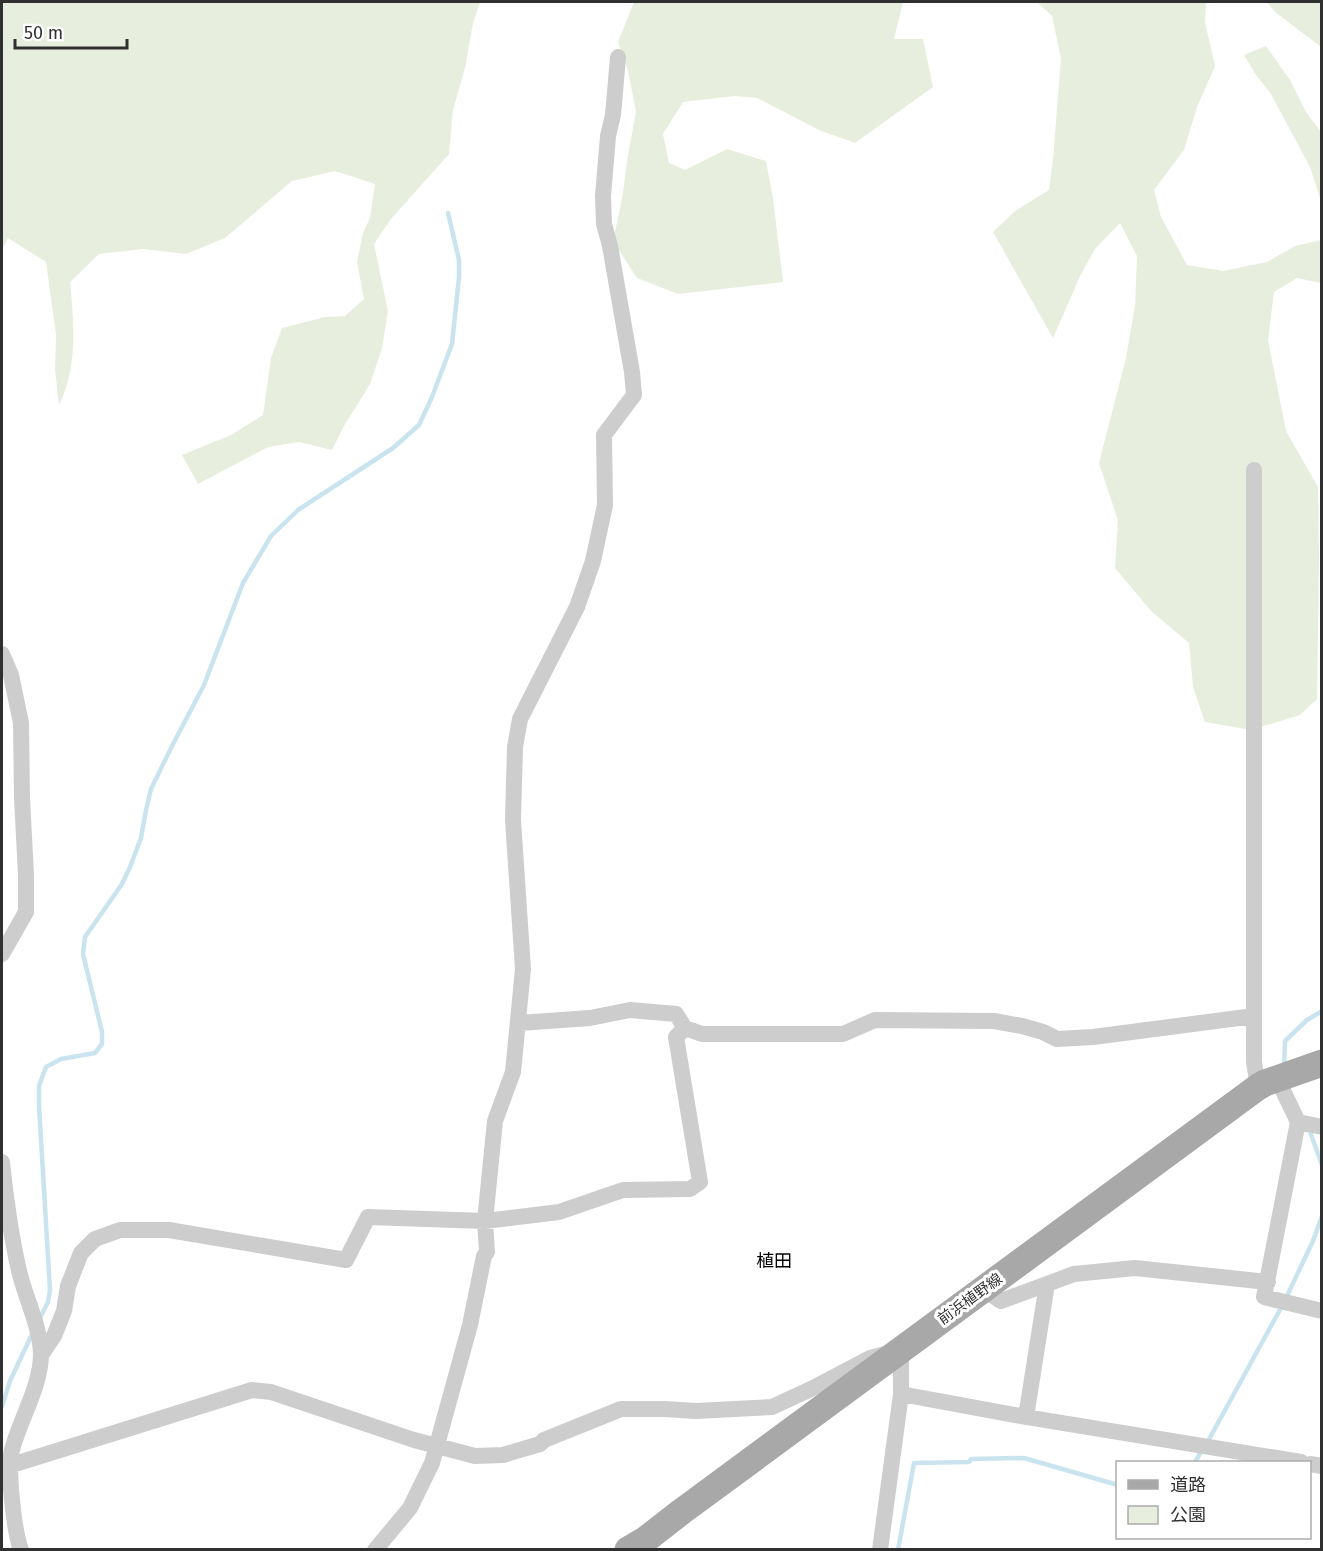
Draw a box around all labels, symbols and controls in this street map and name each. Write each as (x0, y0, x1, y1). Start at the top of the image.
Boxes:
scale bar (15, 12, 128, 50)
text: 50 m (24, 22, 63, 44)
district label: 植田 (756, 1250, 792, 1272)
street label: 前浜植野線 (934, 1270, 1006, 1328)
legend (1116, 1461, 1311, 1539)
text: 道路 (1170, 1474, 1206, 1496)
text: 公園 (1170, 1504, 1206, 1526)

